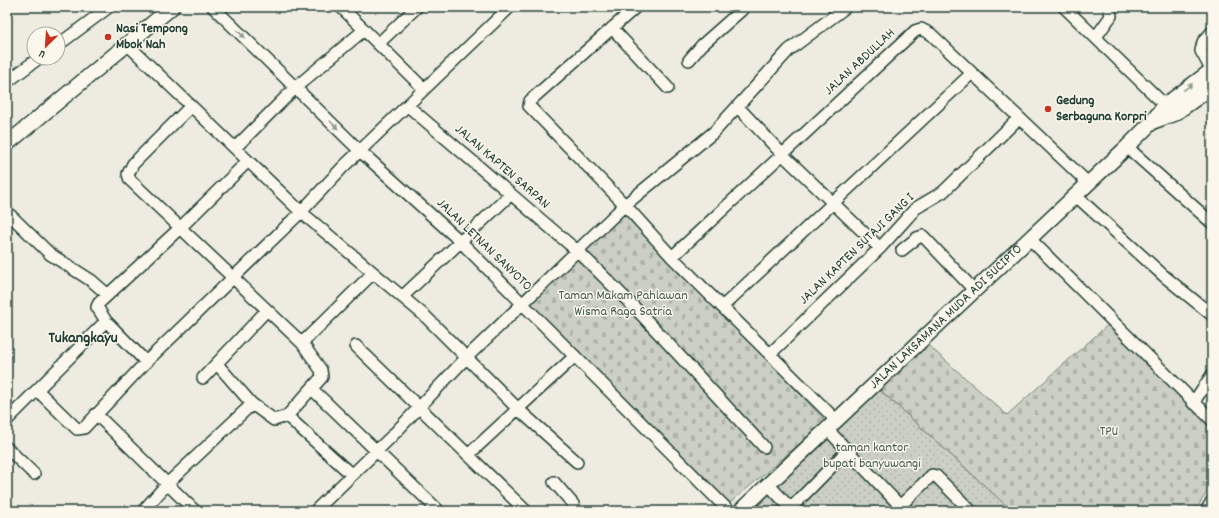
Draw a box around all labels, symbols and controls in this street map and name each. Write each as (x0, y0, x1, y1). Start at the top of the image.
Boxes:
place label: Nasi Tempong Mbok Nah (116, 19, 188, 55)
street label: JALAN ABDULLAH (820, 24, 900, 100)
north arrow (26, 26, 66, 66)
one-way arrow (236, 29, 246, 39)
marker: Nasi Tempong Mbok Nah (103, 32, 113, 42)
text: U (37, 45, 48, 62)
one-way arrow (1183, 83, 1194, 92)
place label: Gedung Serbaguna Korpri (1056, 91, 1147, 127)
marker: Gedung Serbaguna Korpri (1043, 104, 1053, 114)
one-way arrow (329, 120, 339, 130)
street label: JALAN KAPTEN SARPAN (450, 120, 554, 214)
street label: JALAN KAPTEN SUTAJI GANG I (795, 188, 920, 310)
street label: JALAN LETNAN SANYOTO (432, 194, 536, 296)
street label: JALAN LAKSAMANA MUDA ADI SUCIPTO (865, 240, 1027, 394)
park label: Taman Makam Pahlawan Wisma Raga Satria (558, 286, 688, 322)
district label: Tukangkayu (48, 327, 118, 350)
park label: TPU (1100, 422, 1119, 442)
park label: taman kantor bupati banyuwangi (823, 438, 921, 474)

